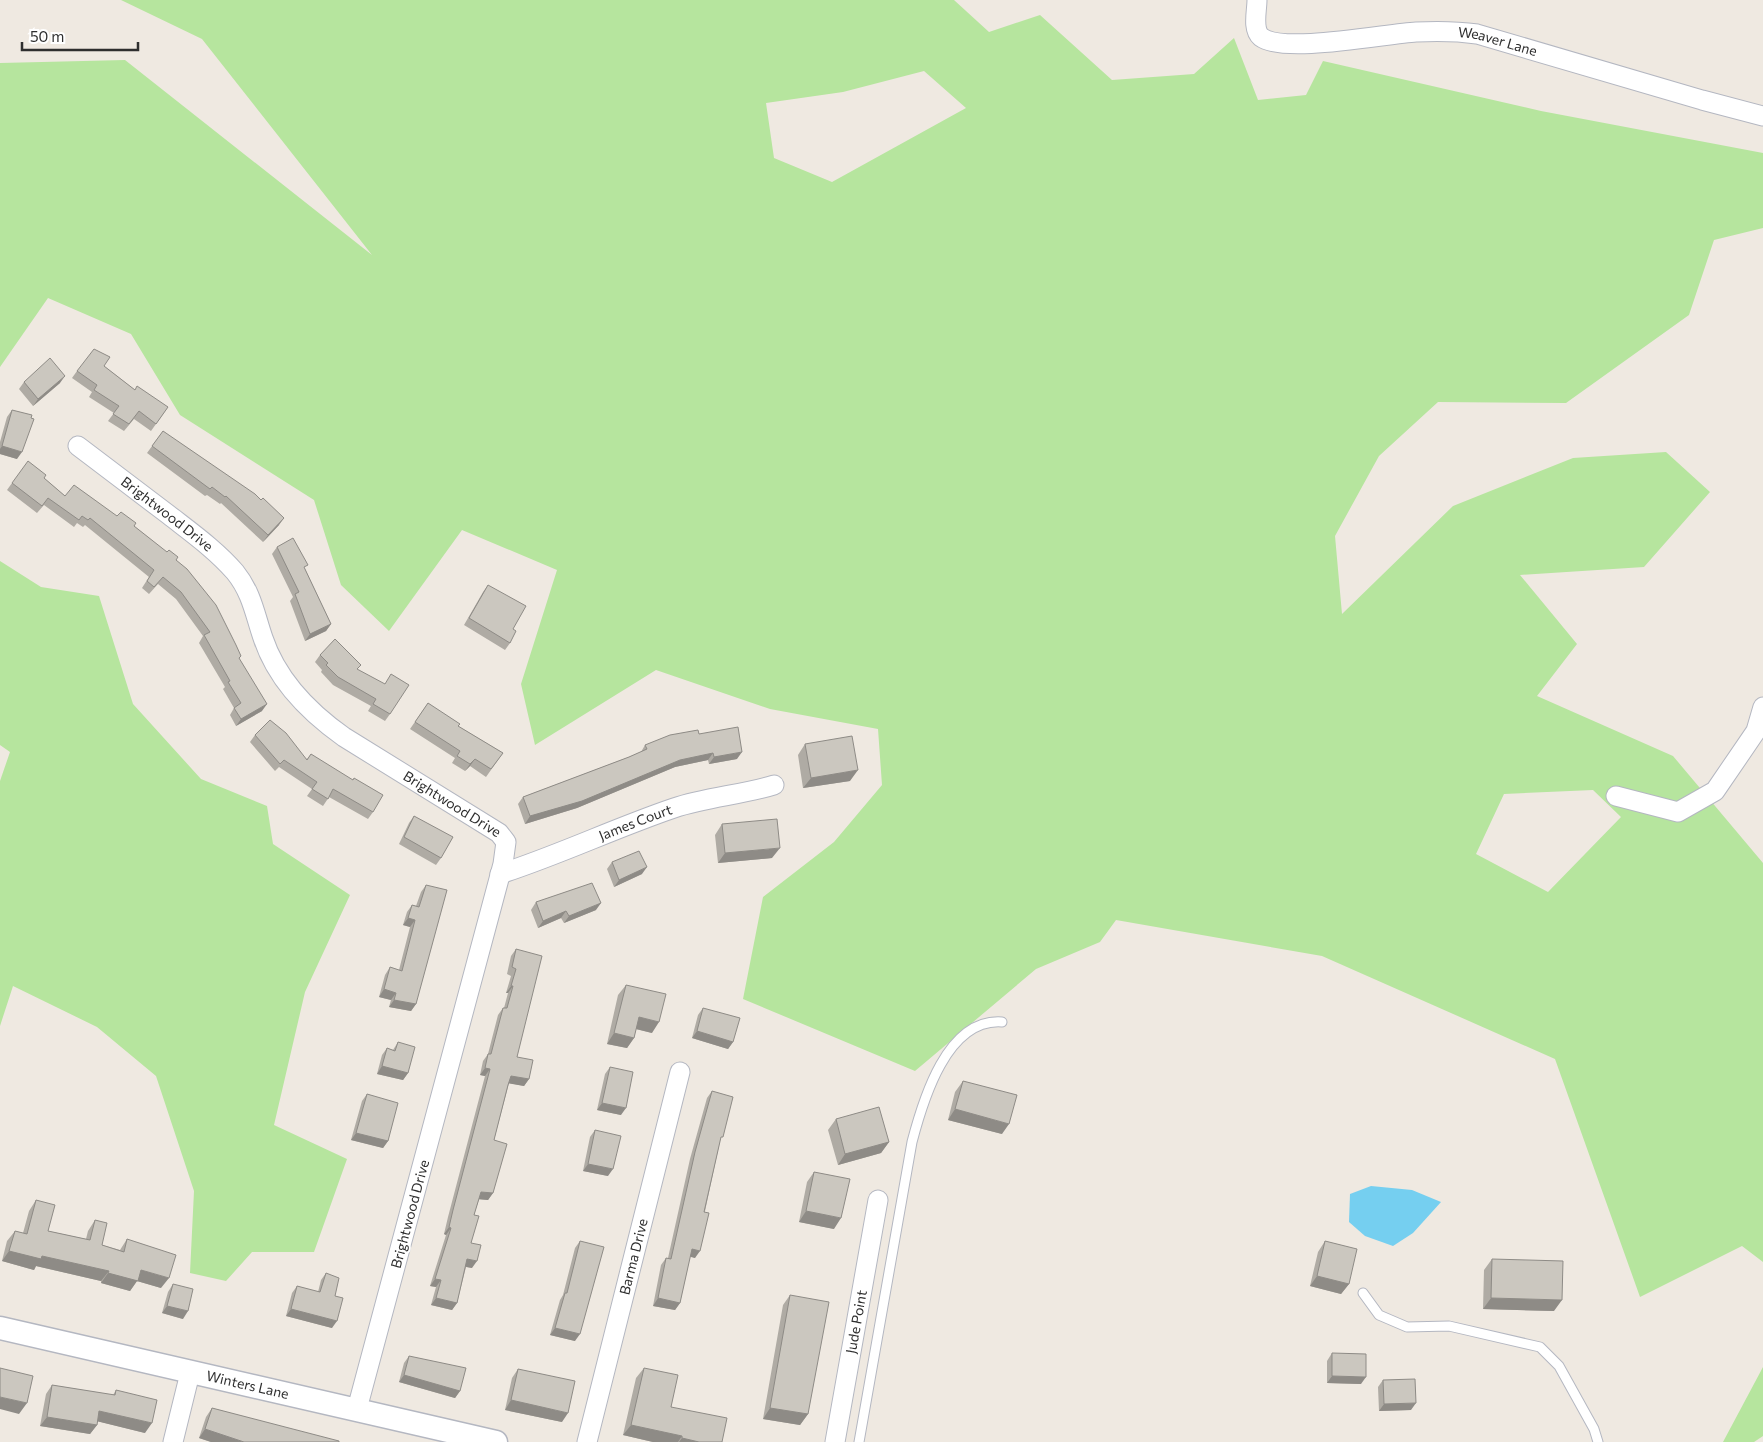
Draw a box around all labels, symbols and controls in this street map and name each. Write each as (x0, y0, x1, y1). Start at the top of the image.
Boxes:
scale bar (22, 20, 139, 52)
street label: Weaver Lane (1457, 23, 1539, 59)
text: 50 m (30, 27, 64, 45)
street label: Brightwood Drive (118, 473, 217, 555)
street label: Brightwood Drive (400, 767, 505, 840)
street label: James Court (596, 800, 674, 844)
street label: Brightwood Drive (387, 1158, 432, 1270)
street label: Barma Drive (615, 1217, 651, 1297)
street label: Jude Point (842, 1288, 870, 1355)
street label: Winters Lane (205, 1367, 291, 1402)

